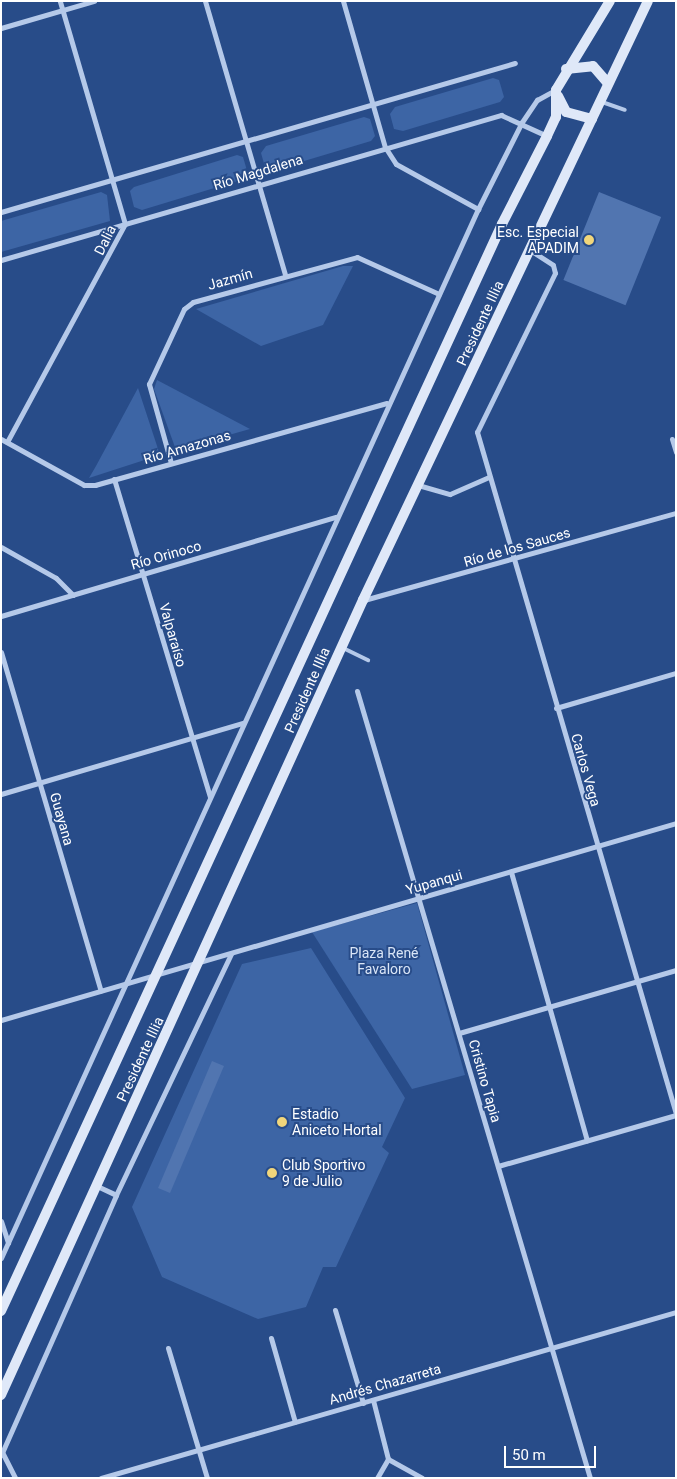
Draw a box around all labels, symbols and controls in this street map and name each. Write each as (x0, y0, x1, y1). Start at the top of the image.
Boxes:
street label: Río Magdalena (211, 150, 305, 194)
street label: Dalia (91, 222, 119, 258)
place label: Esc. Especial APADIM (497, 224, 579, 256)
marker: Esc. Especial APADIM (583, 234, 595, 246)
street label: Jazmín (206, 265, 254, 293)
street label: Presidente Illia (453, 278, 507, 368)
street label: Río Amazonas (141, 427, 233, 467)
street label: Río de los Sauces (462, 524, 572, 570)
street label: Río Orinoco (129, 537, 203, 573)
street label: Valparaíso (156, 601, 190, 669)
street label: Presidente Illia (281, 645, 333, 735)
street label: Carlos Vega (568, 732, 604, 808)
street label: Guayana (46, 791, 78, 847)
street label: Yupanqui (404, 866, 464, 898)
park label: Plaza René Favaloro (349, 945, 419, 978)
street label: Presidente Illia (113, 1014, 167, 1104)
street label: Cristino Tapia (465, 1037, 505, 1125)
place label: Estadio Aniceto Hortal (292, 1106, 382, 1138)
marker: Estadio Aniceto Hortal (276, 1116, 288, 1128)
place label: Club Sportivo 9 de Julio (282, 1157, 365, 1190)
marker: Club Sportivo 9 de Julio (266, 1167, 278, 1179)
street label: Andrés Chazarreta (327, 1360, 443, 1408)
scale bar (507, 1436, 600, 1468)
text: 50 m (512, 1446, 546, 1464)

